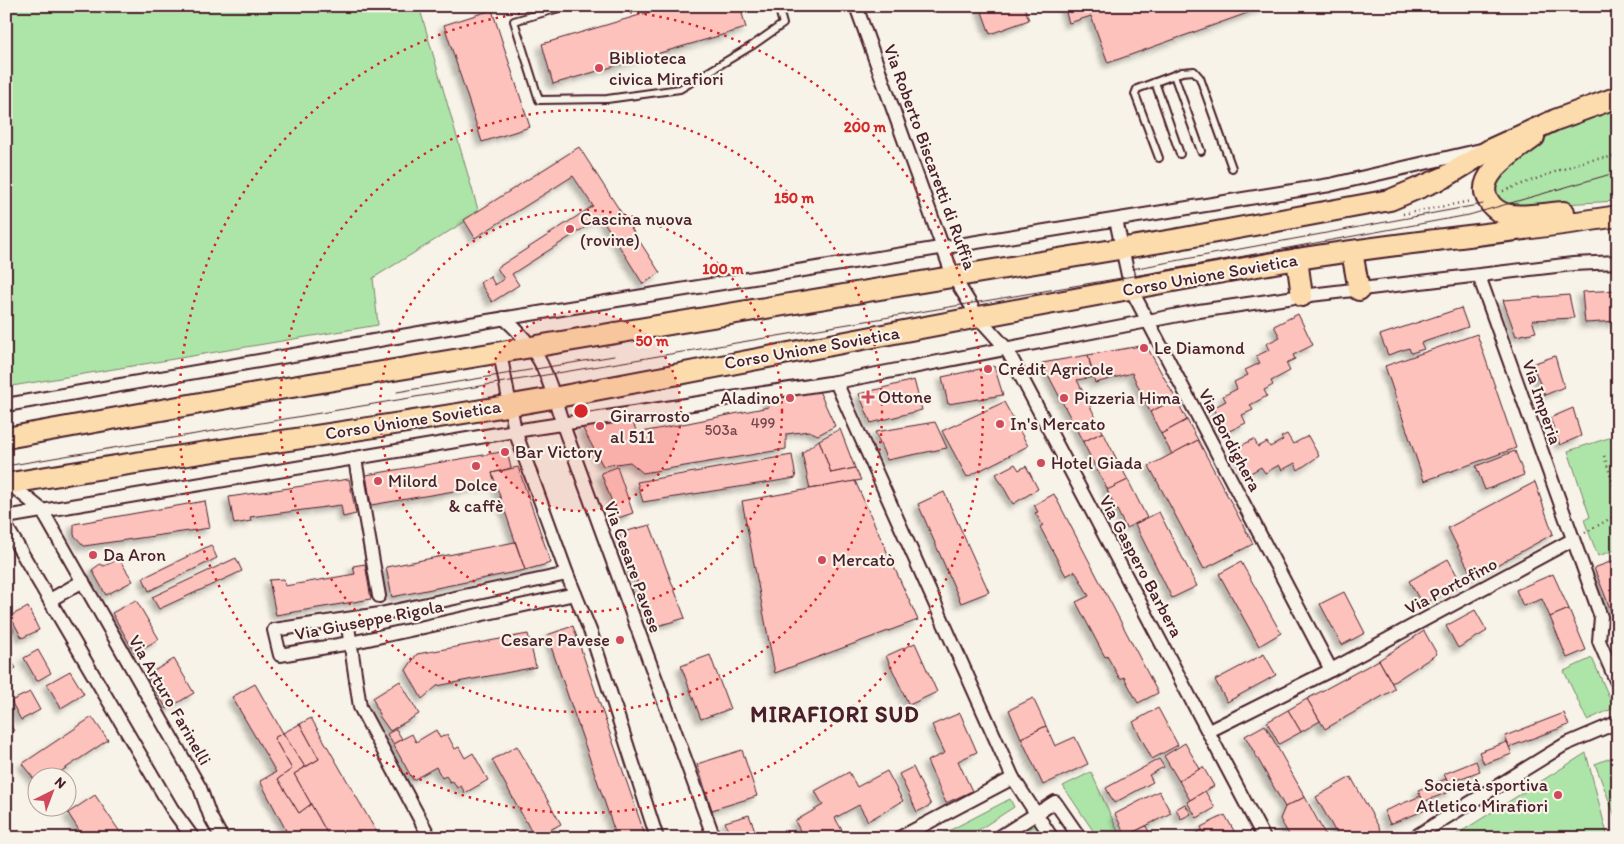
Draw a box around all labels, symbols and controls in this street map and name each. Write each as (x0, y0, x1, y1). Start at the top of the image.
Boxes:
street label: Via Roberto Biscaretti di Ruffia (879, 41, 981, 273)
place label: Biblioteca civica Mirafiori (609, 47, 724, 90)
marker: Biblioteca civica Mirafiori (593, 62, 605, 74)
text: 200 m (844, 118, 887, 136)
text: 150 m (774, 189, 814, 207)
place label: Cascina nuova (rovine) (580, 208, 693, 251)
marker: Cascina nuova (rovine) (564, 223, 576, 235)
street label: Corso Unione Sovietica (1121, 249, 1300, 301)
text: 100 m (702, 260, 744, 278)
street label: Corso Unione Sovietica (723, 322, 902, 374)
text: 50 m (635, 332, 669, 350)
place label: Le Diamond (1154, 337, 1245, 359)
marker: Le Diamond (1138, 342, 1150, 354)
street label: Via Imperia (1517, 357, 1567, 447)
place label: Crédit Agricole (998, 358, 1114, 380)
marker: Crédit Agricole (982, 363, 994, 375)
street label: Via Bordighera (1194, 385, 1267, 496)
place label: Ottone (878, 386, 932, 408)
place label: Aladino (720, 387, 780, 409)
place label: Pizzeria Hima (1074, 387, 1181, 409)
marker: Ottone (862, 391, 874, 403)
marker: Aladino (784, 392, 796, 404)
marker: Pizzeria Hima (1058, 392, 1070, 404)
street label: Corso Unione Sovietica (323, 395, 503, 445)
centre of rings (572, 402, 590, 420)
place label: Girarrosto al 511 (610, 405, 690, 448)
place label: In's Mercato (1010, 413, 1105, 435)
house number: 499 (751, 414, 776, 432)
marker: In's Mercato (994, 418, 1006, 430)
marker: Girarrosto al 511 (594, 420, 606, 432)
house number: 503a (704, 421, 738, 439)
place label: Bar Victory (515, 441, 603, 463)
marker: Bar Victory (499, 446, 511, 458)
place label: Hotel Giada (1051, 452, 1142, 474)
marker: Hotel Giada (1035, 457, 1047, 469)
marker: Dolce & caffè (470, 460, 482, 472)
place label: Milord (388, 470, 438, 492)
place label: Dolce & caffè (448, 474, 504, 517)
marker: Milord (372, 475, 384, 487)
street label: Via Gaspero Barbera (1094, 491, 1188, 641)
street label: Via Cesare Pavese (599, 498, 667, 636)
place label: Da Aron (103, 544, 166, 566)
marker: Da Aron (87, 549, 99, 561)
place label: Mercatò (832, 549, 895, 571)
street label: Via Portofino (1401, 552, 1501, 620)
marker: Mercatò (816, 554, 828, 566)
street label: Via Giuseppe Rigola (293, 595, 446, 645)
place label: Cesare Pavese (501, 629, 610, 651)
street label: Via Arturo Farinelli (124, 631, 216, 769)
marker: Cesare Pavese (614, 634, 626, 646)
district label: MIRAFIORI SUD (750, 701, 920, 728)
north arrow (28, 766, 78, 816)
text: N (51, 773, 70, 792)
place label: Società sportiva Atletico Mirafiori (1416, 774, 1549, 817)
marker: Società sportiva Atletico Mirafiori (1552, 789, 1564, 801)

